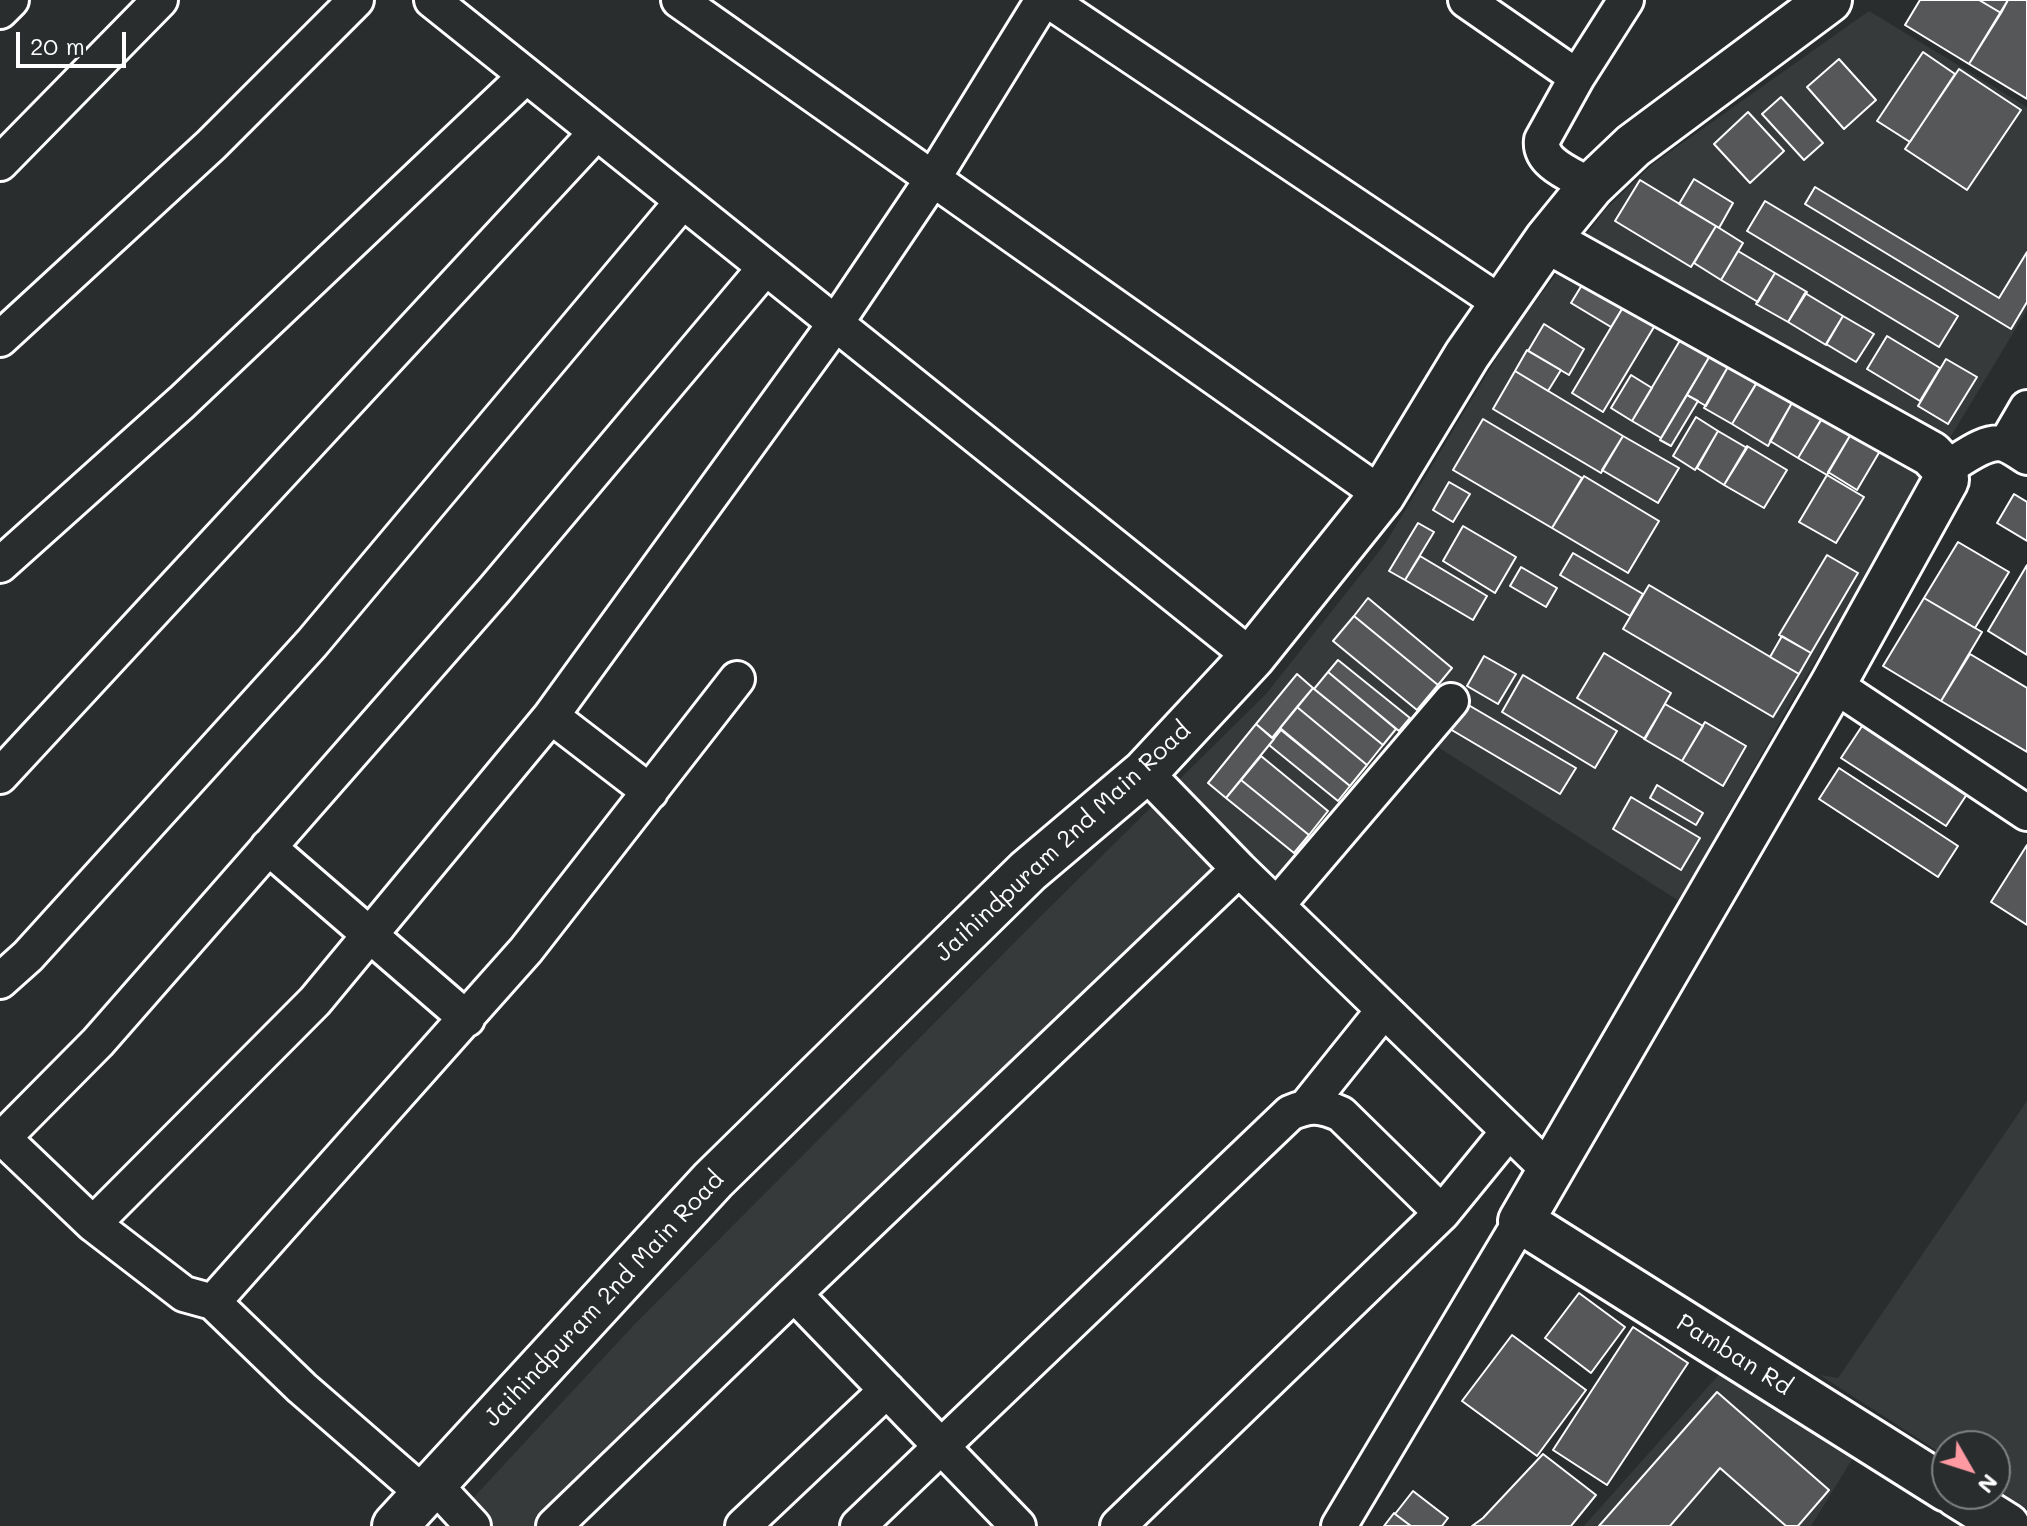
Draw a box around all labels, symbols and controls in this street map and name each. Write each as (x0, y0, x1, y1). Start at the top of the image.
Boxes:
scale bar (20, 16, 130, 66)
text: 20 m (30, 30, 85, 61)
street label: Jaihindpuram 2nd Main Road (929, 716, 1197, 968)
street label: Jaihindpuram 2nd Main Road (478, 1165, 730, 1433)
street label: Pamban Rd (1671, 1308, 1797, 1402)
north arrow (1931, 1430, 2011, 1510)
text: N (1972, 1469, 2005, 1500)

